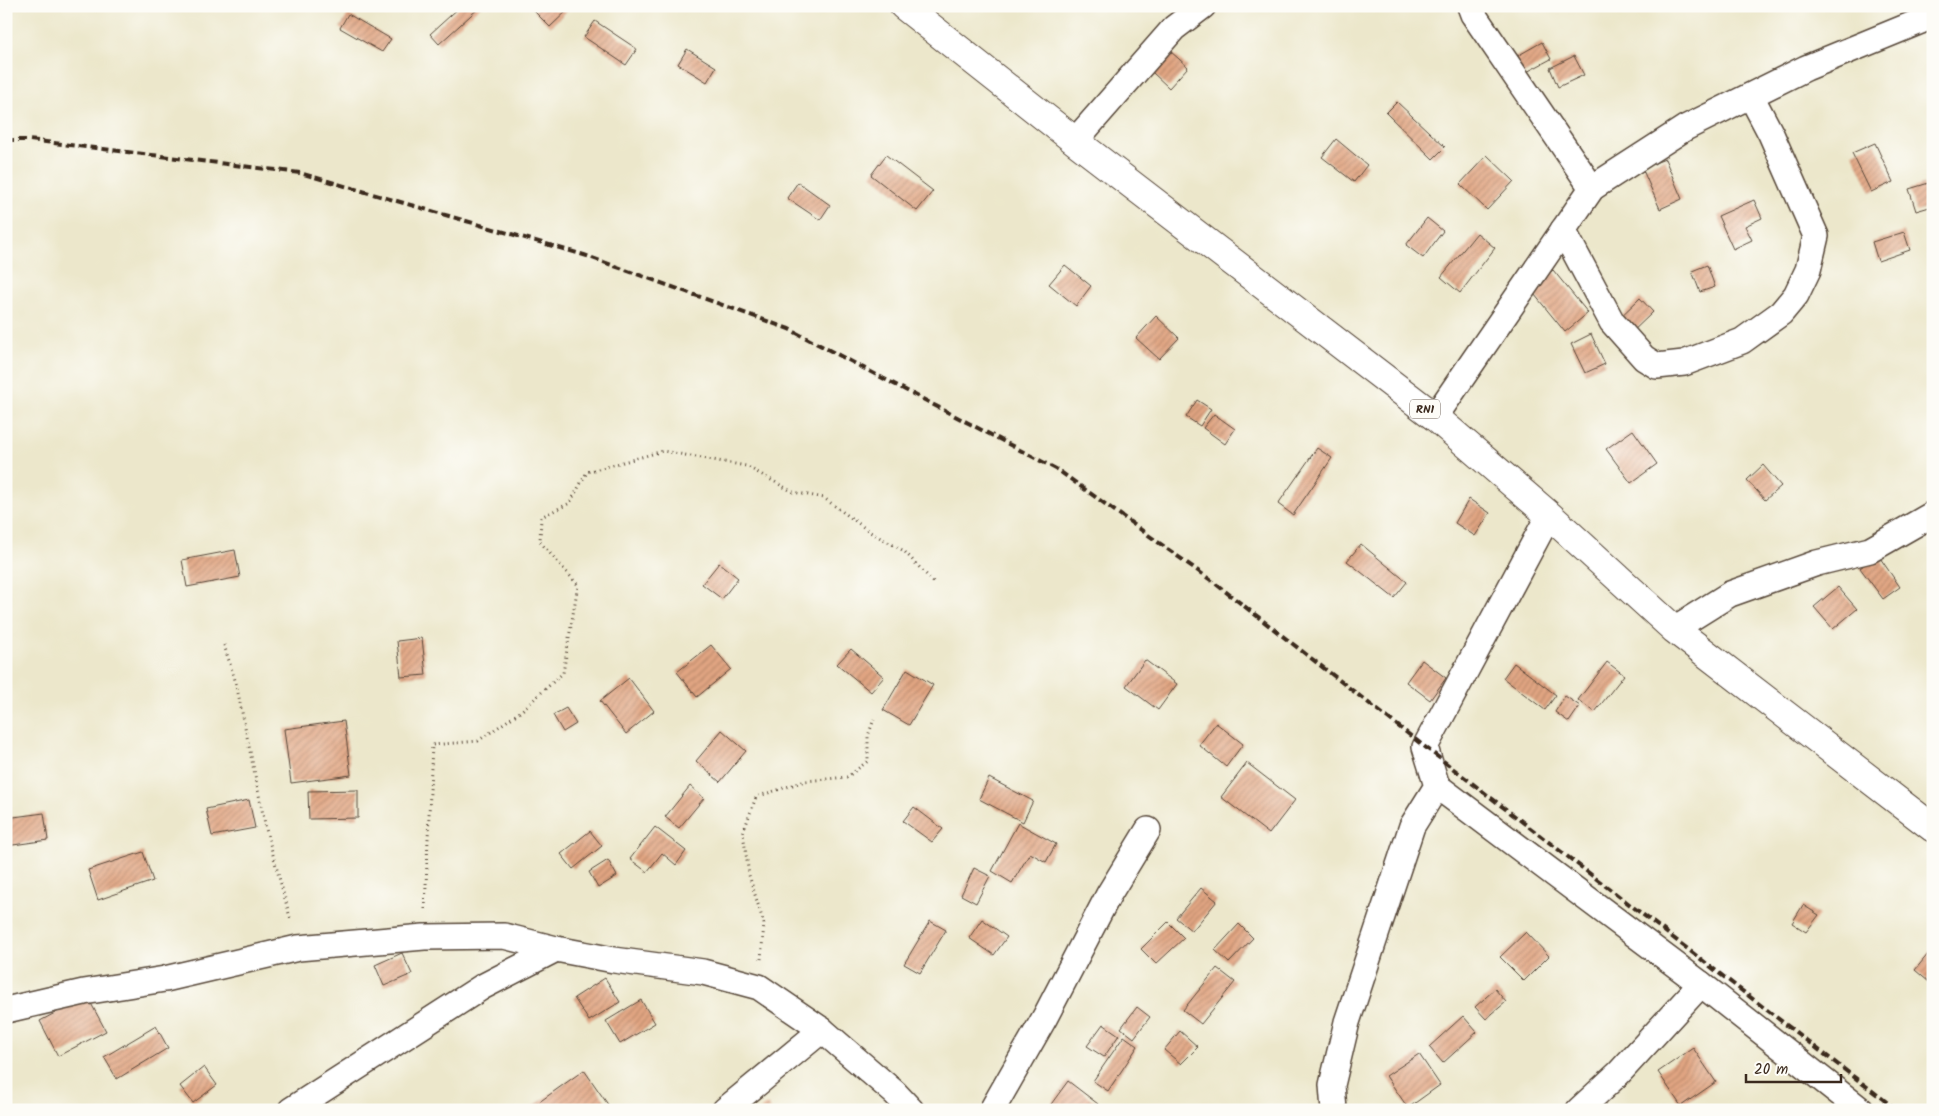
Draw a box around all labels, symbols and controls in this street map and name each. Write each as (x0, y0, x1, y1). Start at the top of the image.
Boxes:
road number: RN1 (1410, 399, 1440, 418)
scale bar (1746, 1051, 1842, 1083)
text: 20 m (1754, 1058, 1788, 1082)

